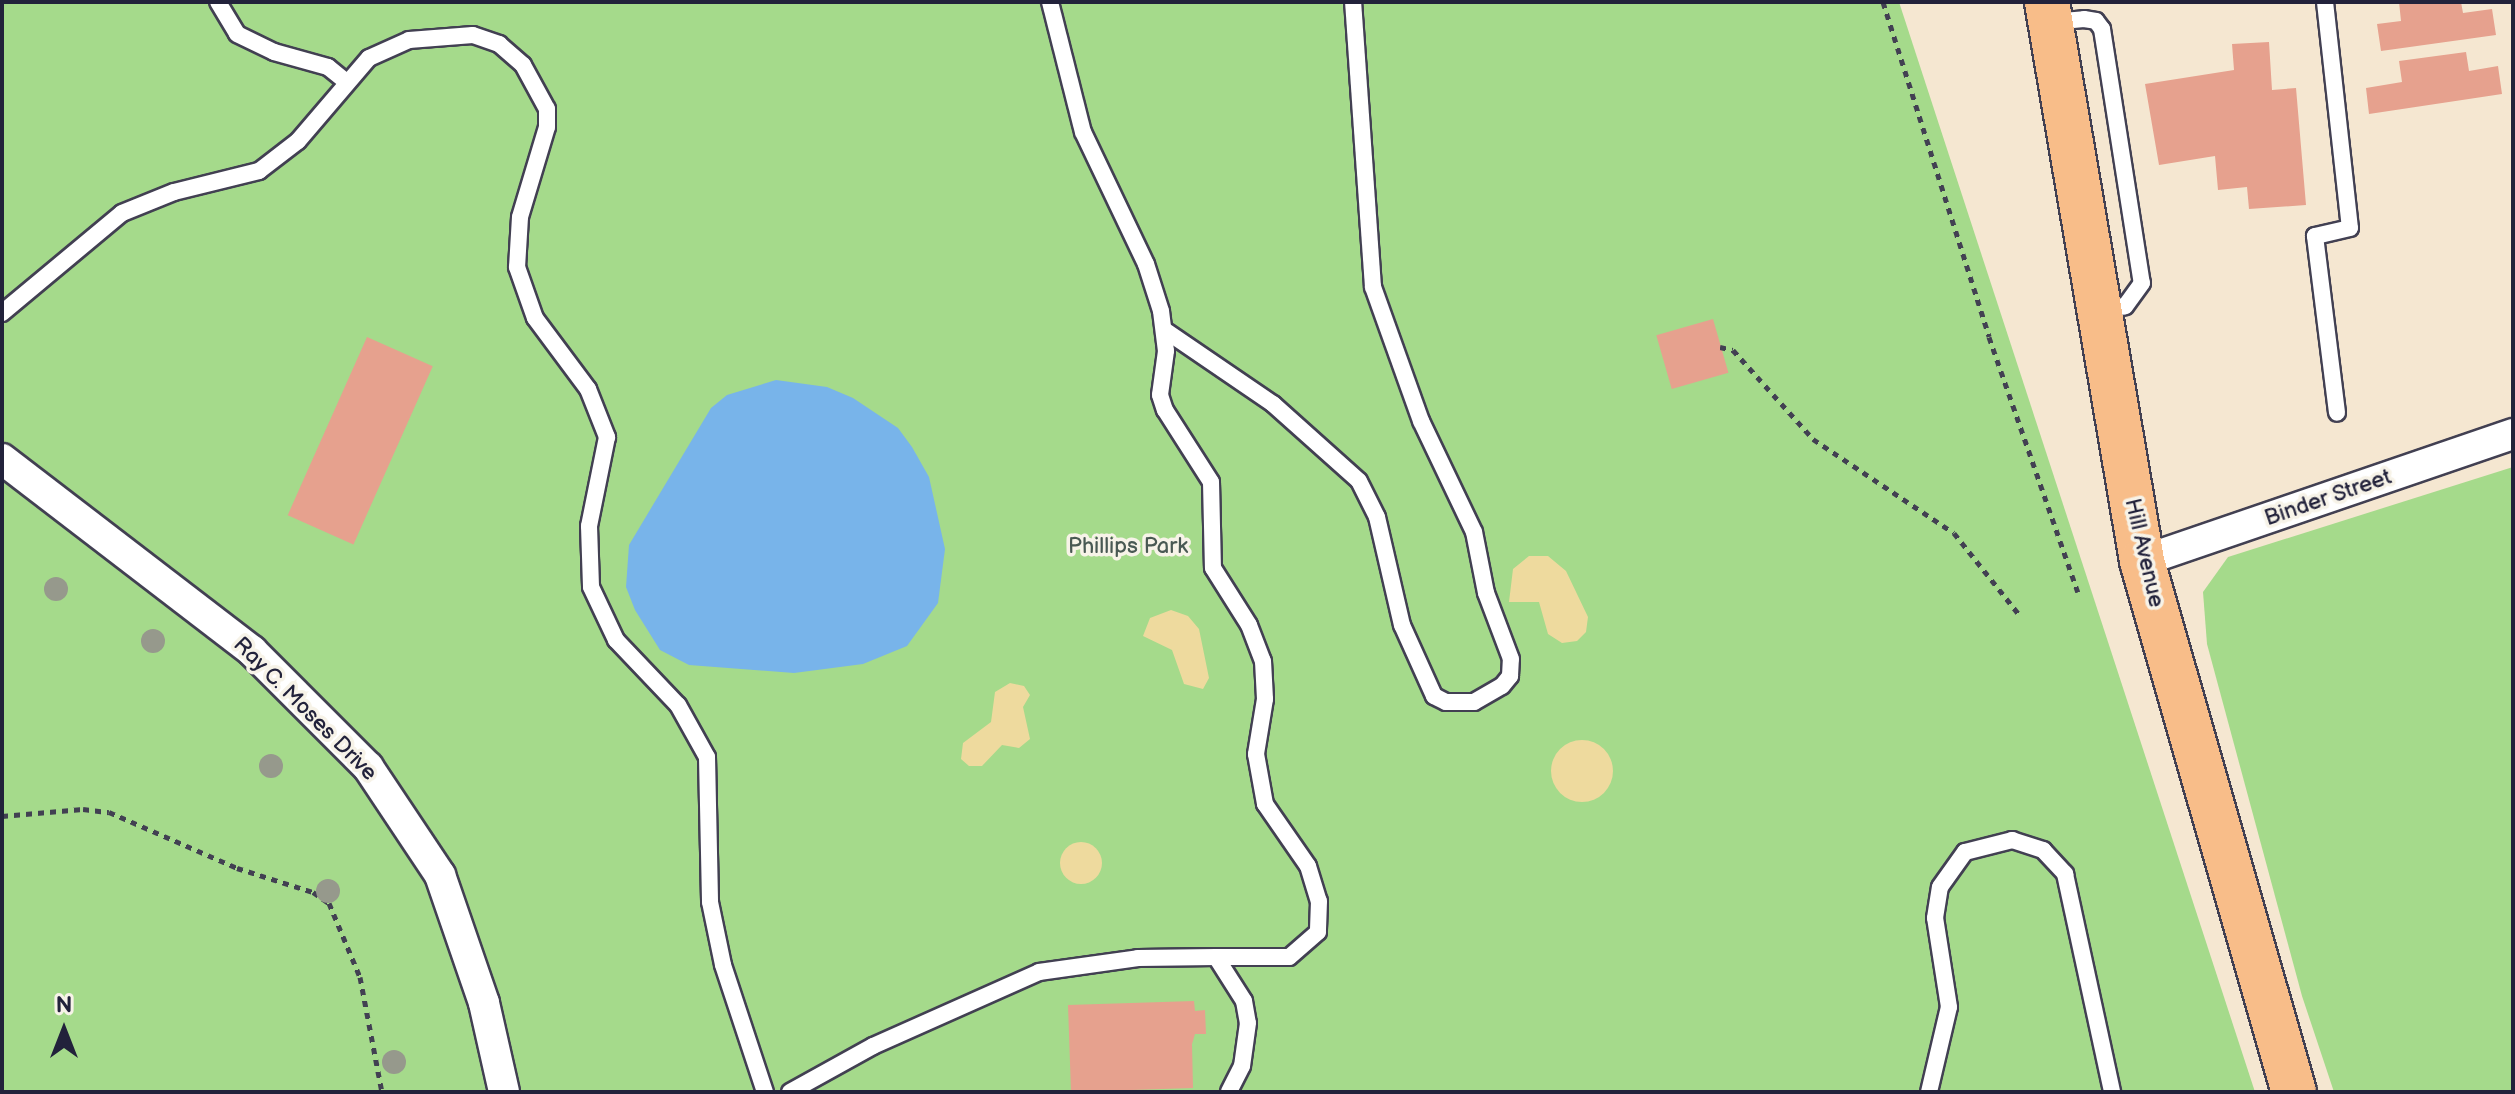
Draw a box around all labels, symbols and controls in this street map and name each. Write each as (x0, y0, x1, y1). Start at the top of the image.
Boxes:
street label: Binder Street (2261, 464, 2395, 532)
street label: Hill Avenue (2119, 496, 2169, 610)
park label: Phillips Park (1068, 534, 1188, 560)
street label: Ray C. Moses Drive (227, 631, 383, 787)
north arrow (24, 990, 104, 1070)
text: N (56, 992, 72, 1019)

